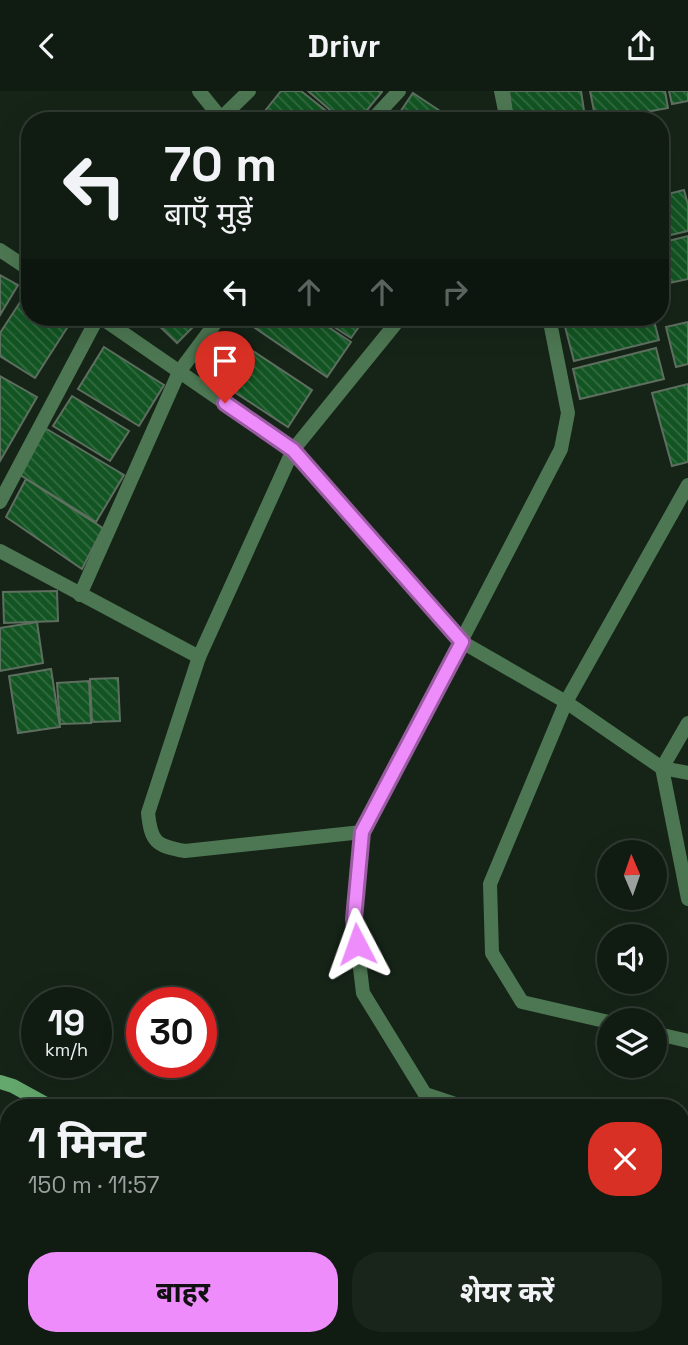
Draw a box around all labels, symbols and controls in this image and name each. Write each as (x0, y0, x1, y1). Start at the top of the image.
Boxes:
text: Drivr (308, 26, 380, 66)
icon: back (28, 27, 66, 65)
icon: share (622, 27, 660, 65)
text: 70 m (164, 133, 277, 195)
icon: left (49, 140, 140, 231)
text: बाएँ मुड़ें (164, 194, 253, 234)
icon: left (217, 273, 255, 311)
icon: ahead (290, 273, 328, 311)
icon: ahead (363, 273, 401, 311)
icon: right (436, 273, 474, 311)
pin (195, 331, 255, 403)
icon: arrive (206, 342, 244, 380)
north arrow (597, 840, 667, 910)
map controls (597, 840, 667, 1078)
position arrow (320, 907, 394, 981)
button: sound (597, 924, 667, 994)
speed limit sign: 30 (126, 987, 217, 1078)
text: 19 (48, 1001, 85, 1045)
button: layers (597, 1008, 667, 1078)
text: km/h (45, 1038, 88, 1061)
text: 1 मिनट (28, 1117, 146, 1170)
button: close (588, 1122, 662, 1196)
text: 150 m · 11:57 (28, 1170, 159, 1200)
button: बाहर (28, 1252, 338, 1332)
button: शेयर करें (352, 1252, 662, 1332)

